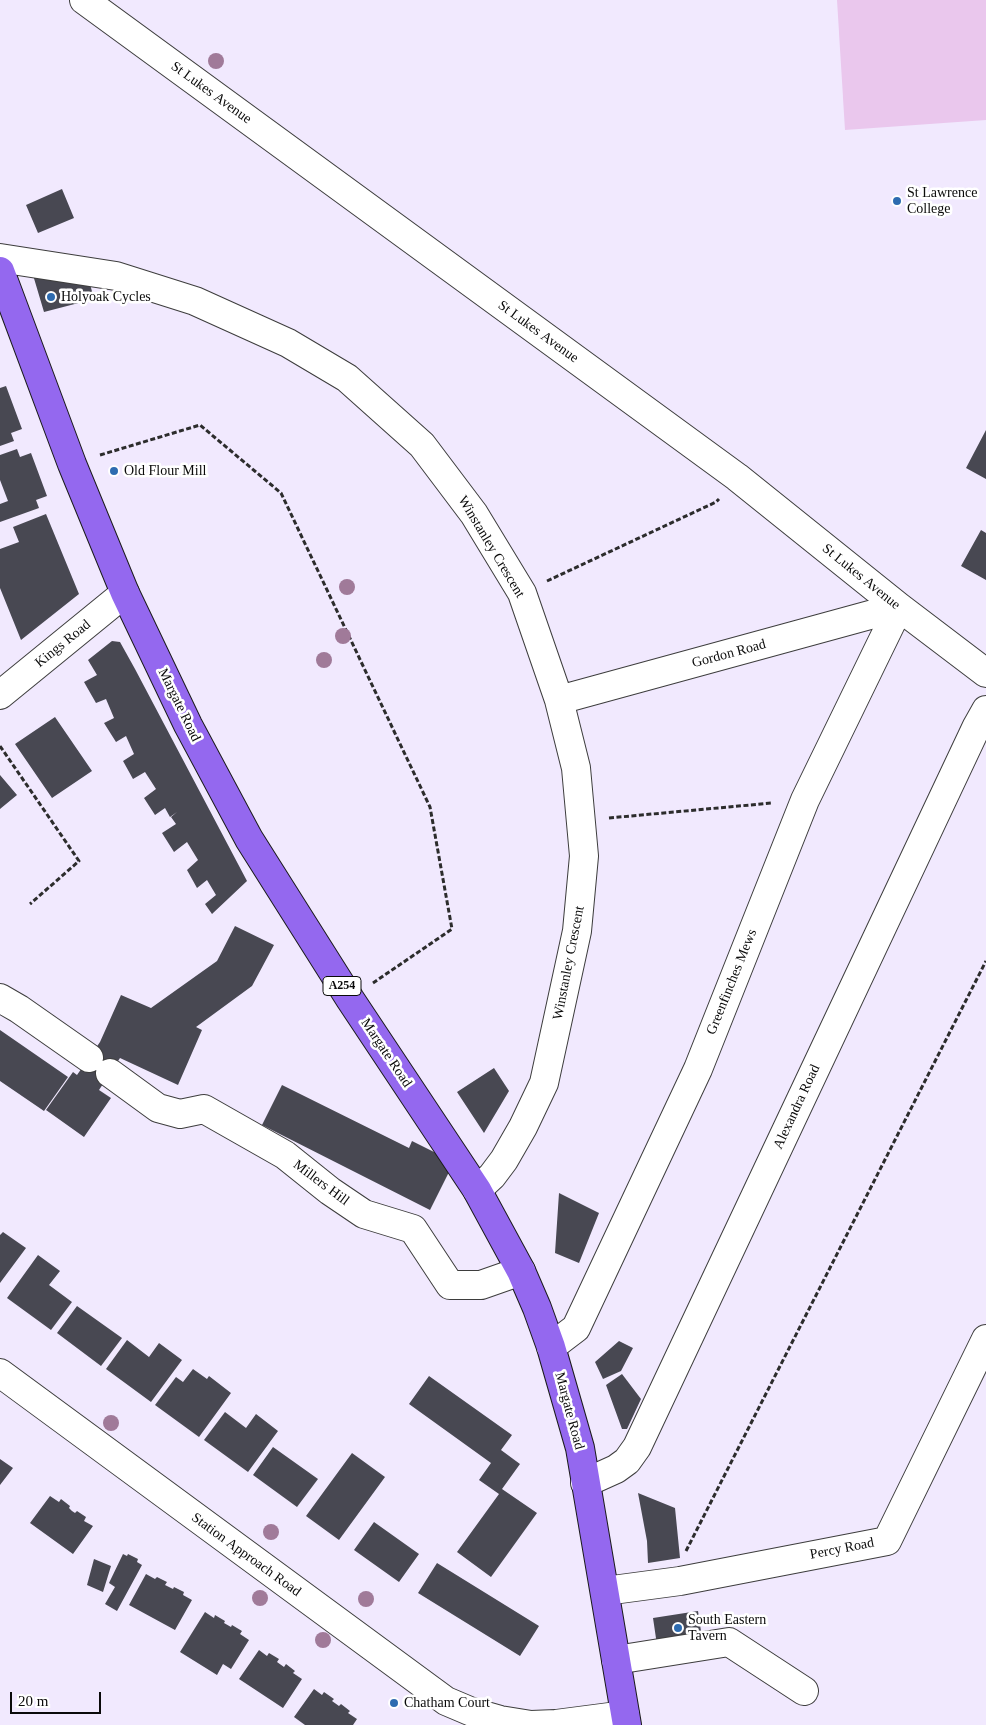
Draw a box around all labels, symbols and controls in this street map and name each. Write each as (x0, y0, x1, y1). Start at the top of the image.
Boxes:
street label: St Lukes Avenue (167, 58, 255, 128)
place label: St Lawrence College (907, 185, 977, 218)
marker: St Lawrence College (891, 195, 903, 207)
place label: Holyoak Cycles (61, 289, 151, 305)
marker: Holyoak Cycles (45, 291, 57, 303)
street label: St Lukes Avenue (494, 297, 582, 367)
place label: Old Flour Mill (124, 463, 206, 479)
marker: Old Flour Mill (108, 465, 120, 477)
street label: Winstanley Crescent (454, 493, 528, 601)
street label: St Lukes Avenue (819, 540, 903, 614)
street label: Kings Road (32, 617, 94, 671)
street label: Gordon Road (690, 636, 768, 672)
street label: Margate Road (154, 666, 204, 744)
street label: Winstanley Crescent (550, 905, 588, 1021)
street label: Greenfinches Mews (703, 927, 761, 1037)
road number: A254 (323, 976, 361, 996)
street label: Margate Road (357, 1015, 415, 1091)
street label: Alexandra Road (770, 1062, 824, 1152)
street label: Millers Hill (290, 1157, 352, 1209)
street label: Margate Road (551, 1370, 587, 1452)
street label: Station Approach Road (188, 1510, 304, 1600)
street label: Percy Road (809, 1535, 875, 1563)
place label: South Eastern Tavern (688, 1612, 766, 1644)
marker: South Eastern Tavern (672, 1622, 684, 1634)
scale bar (12, 1682, 104, 1714)
text: 20 m (18, 1693, 48, 1709)
place label: Chatham Court (404, 1695, 490, 1711)
marker: Chatham Court (388, 1697, 400, 1709)

